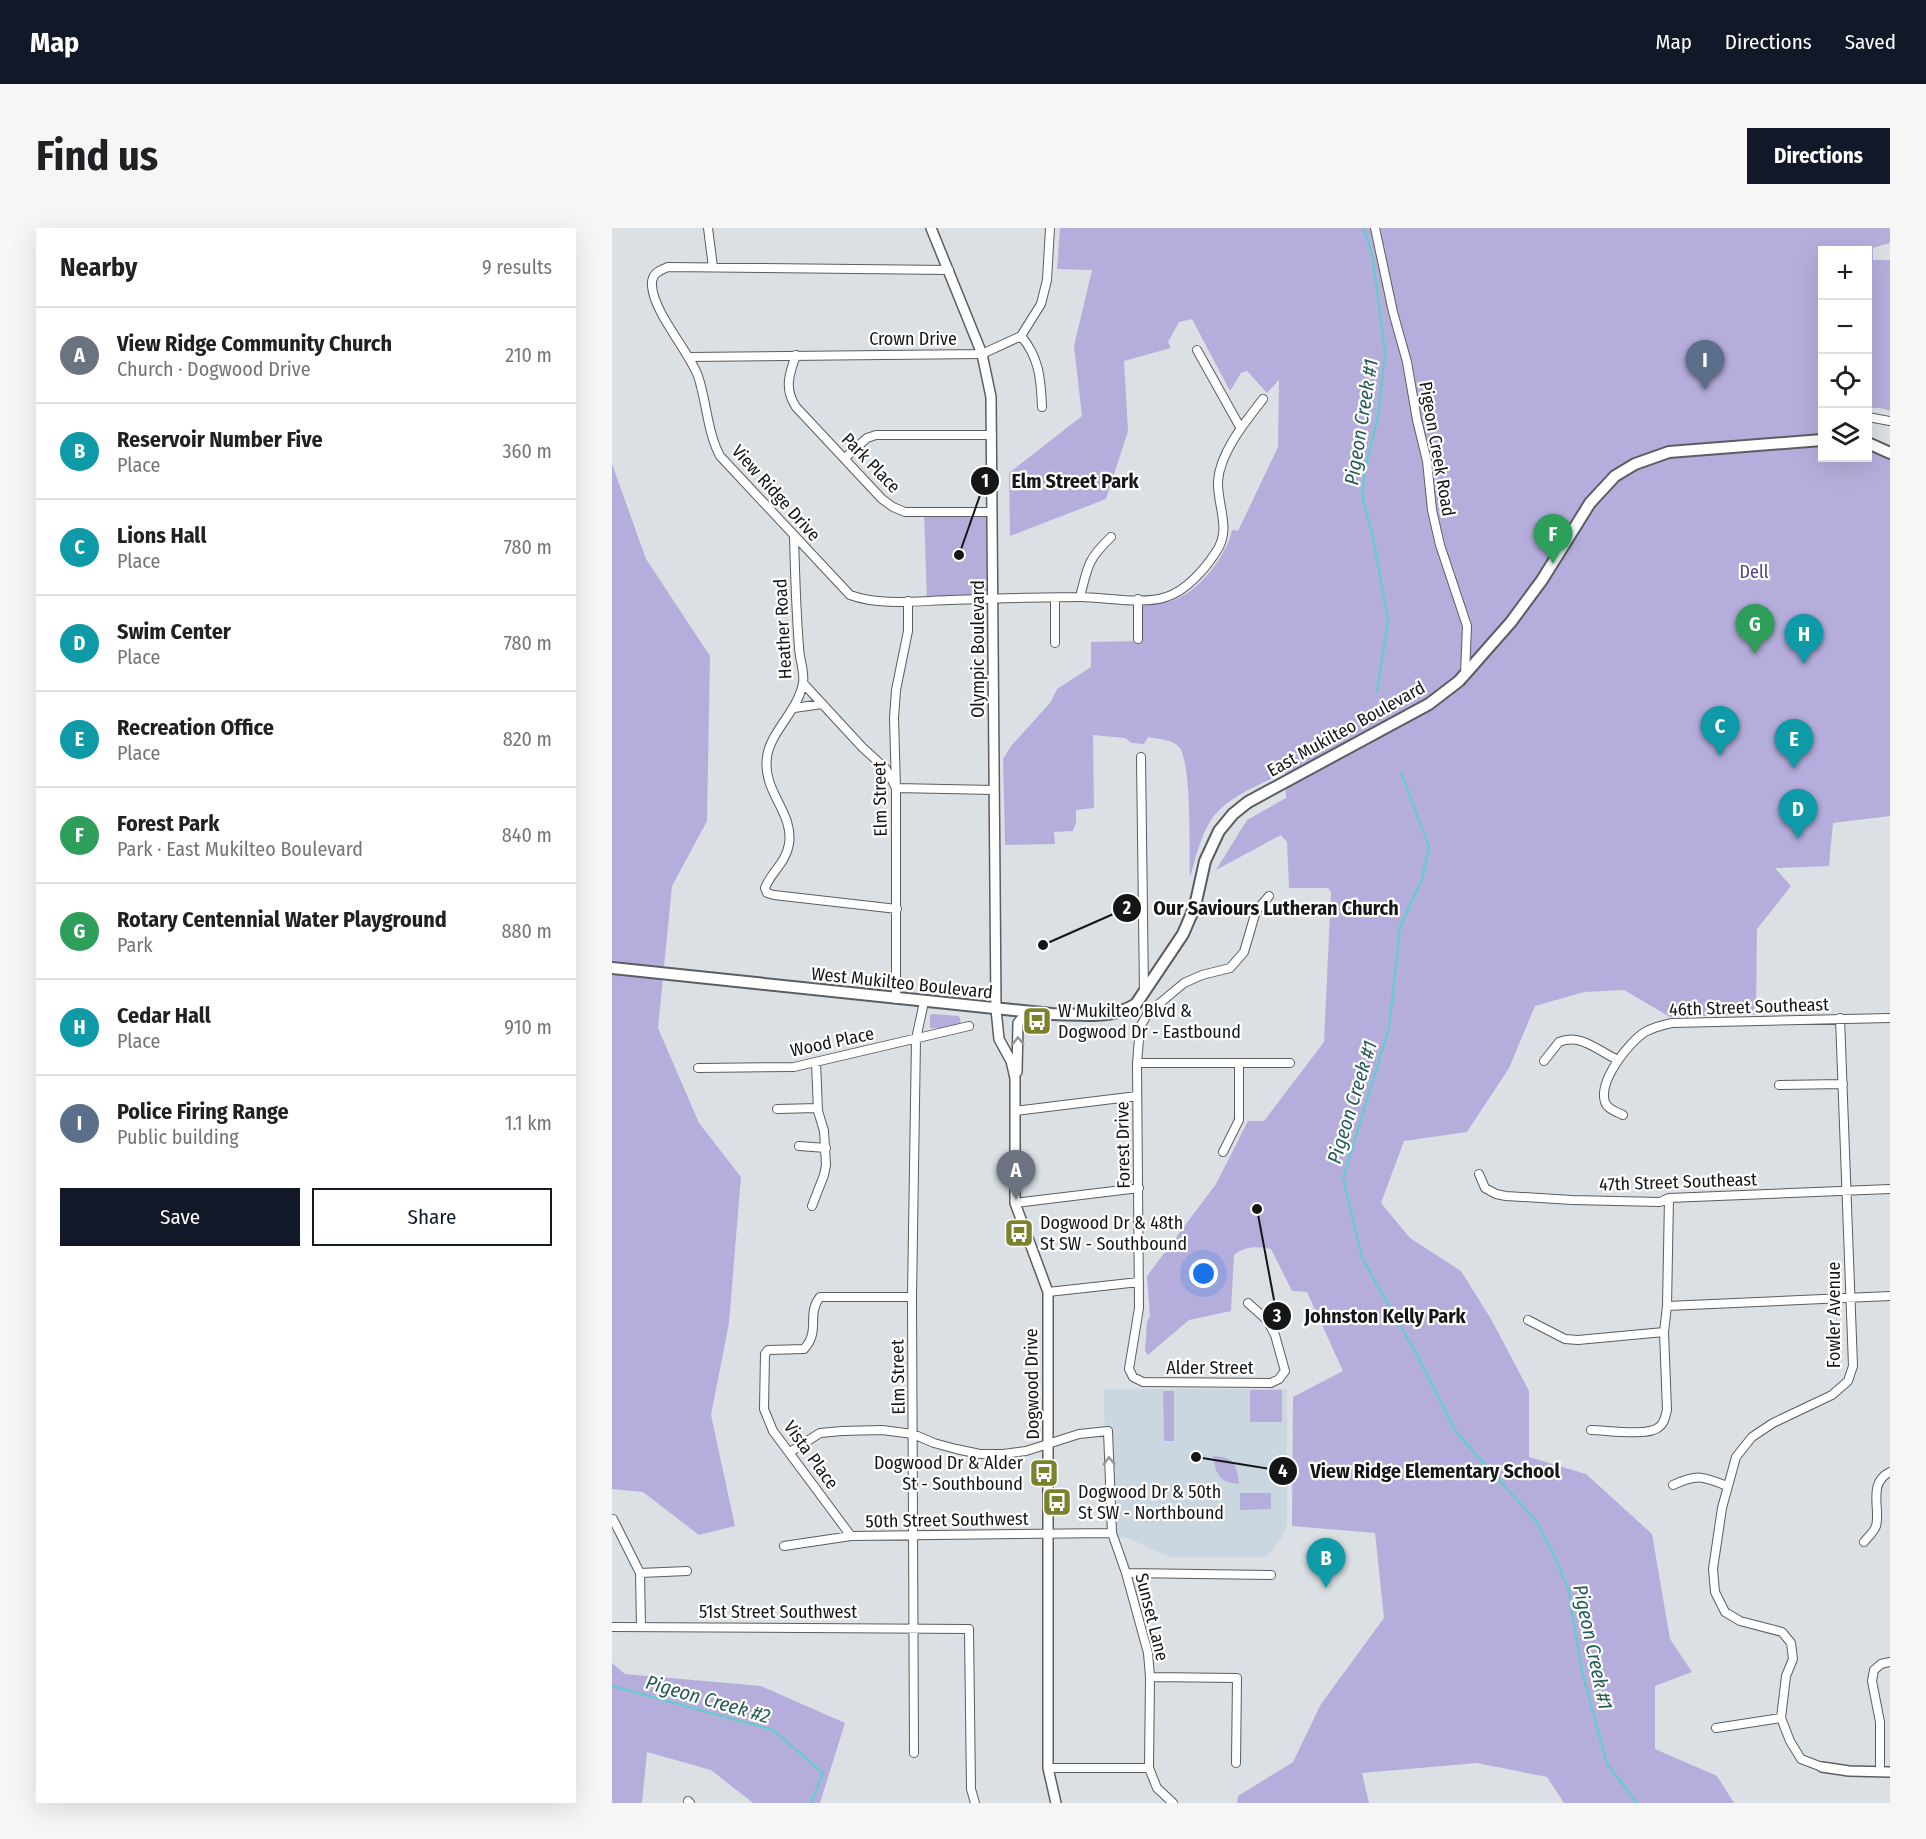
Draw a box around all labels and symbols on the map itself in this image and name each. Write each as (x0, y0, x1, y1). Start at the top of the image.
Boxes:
street label: Crown Drive (869, 328, 957, 350)
pin: I (1686, 340, 1724, 390)
water label: Pigeon Creek #1 (1339, 357, 1383, 487)
street label: Pigeon Creek Road (1414, 380, 1460, 518)
street label: Park Place (837, 428, 905, 498)
street label: View Ridge Drive (727, 440, 825, 546)
callout: Elm Street Park (970, 462, 1151, 500)
text: Elm Street Park (1011, 469, 1139, 493)
text: 1 (981, 470, 989, 492)
pin: F (1534, 514, 1572, 564)
park label: Dell (1740, 561, 1769, 583)
street label: Heather Road (769, 578, 797, 680)
street label: Olympic Boulevard (967, 580, 989, 718)
pin: G (1736, 604, 1774, 654)
pin: H (1784, 614, 1824, 664)
street label: East Mukilteo Boulevard (1263, 676, 1429, 782)
pin: C (1700, 706, 1740, 756)
pin: E (1774, 720, 1814, 769)
street label: Elm Street (868, 761, 892, 837)
pin: D (1778, 790, 1818, 839)
callout: Our Saviours Lutheran Church (1112, 889, 1411, 927)
text: Our Saviours Lutheran Church (1153, 896, 1399, 920)
text: 2 (1122, 897, 1131, 919)
street label: West Mukilteo Boulevard (810, 963, 994, 1003)
street label: 46th Street Southeast (1669, 993, 1829, 1021)
place label: W Mukilteo Blvd & Dogwood Dr - Eastbound (1058, 1000, 1241, 1043)
bus stop icon: W Mukilteo Blvd & Dogwood Dr - Eastbound (1021, 1005, 1053, 1037)
street label: Wood Place (788, 1022, 876, 1062)
one-way arrow (1012, 1036, 1024, 1045)
water label: Pigeon Creek #1 (1322, 1038, 1382, 1166)
street label: Forest Drive (1111, 1101, 1135, 1189)
pin: A (996, 1150, 1036, 1200)
street label: 47th Street Southeast (1599, 1168, 1757, 1196)
place label: Dogwood Dr & 48th St SW - Southbound (1040, 1212, 1187, 1255)
bus stop icon: Dogwood Dr & 48th St SW - Southbound (1003, 1217, 1035, 1249)
your location (1189, 1259, 1218, 1288)
street label: Fowler Avenue (1823, 1262, 1845, 1368)
callout: Johnston Kelly Park (1262, 1297, 1477, 1335)
text: Johnston Kelly Park (1303, 1304, 1467, 1328)
text: 3 (1272, 1305, 1282, 1327)
street label: Dogwood Drive (1020, 1328, 1044, 1440)
street label: Elm Street (886, 1339, 910, 1415)
street label: Alder Street (1166, 1357, 1254, 1379)
street label: Vista Place (779, 1417, 843, 1494)
place label: Dogwood Dr & Alder St - Southbound (874, 1452, 1024, 1495)
callout: View Ridge Elementary School (1268, 1452, 1572, 1490)
bus stop icon: Dogwood Dr & Alder St - Southbound (1028, 1457, 1060, 1489)
one-way arrow (1103, 1457, 1116, 1466)
text: View Ridge Elementary School (1309, 1459, 1560, 1483)
text: 4 (1278, 1460, 1288, 1482)
place label: Dogwood Dr & 50th St SW - Northbound (1078, 1481, 1224, 1524)
bus stop icon: Dogwood Dr & 50th St SW - Northbound (1041, 1486, 1073, 1518)
street label: 50th Street Southwest (865, 1508, 1029, 1532)
pin: B (1306, 1538, 1346, 1588)
street label: Sunset Lane (1130, 1571, 1174, 1663)
water label: Pigeon Creek #1 (1568, 1582, 1618, 1712)
street label: 51st Street Southwest (699, 1601, 857, 1623)
water label: Pigeon Creek #2 (643, 1670, 773, 1728)

